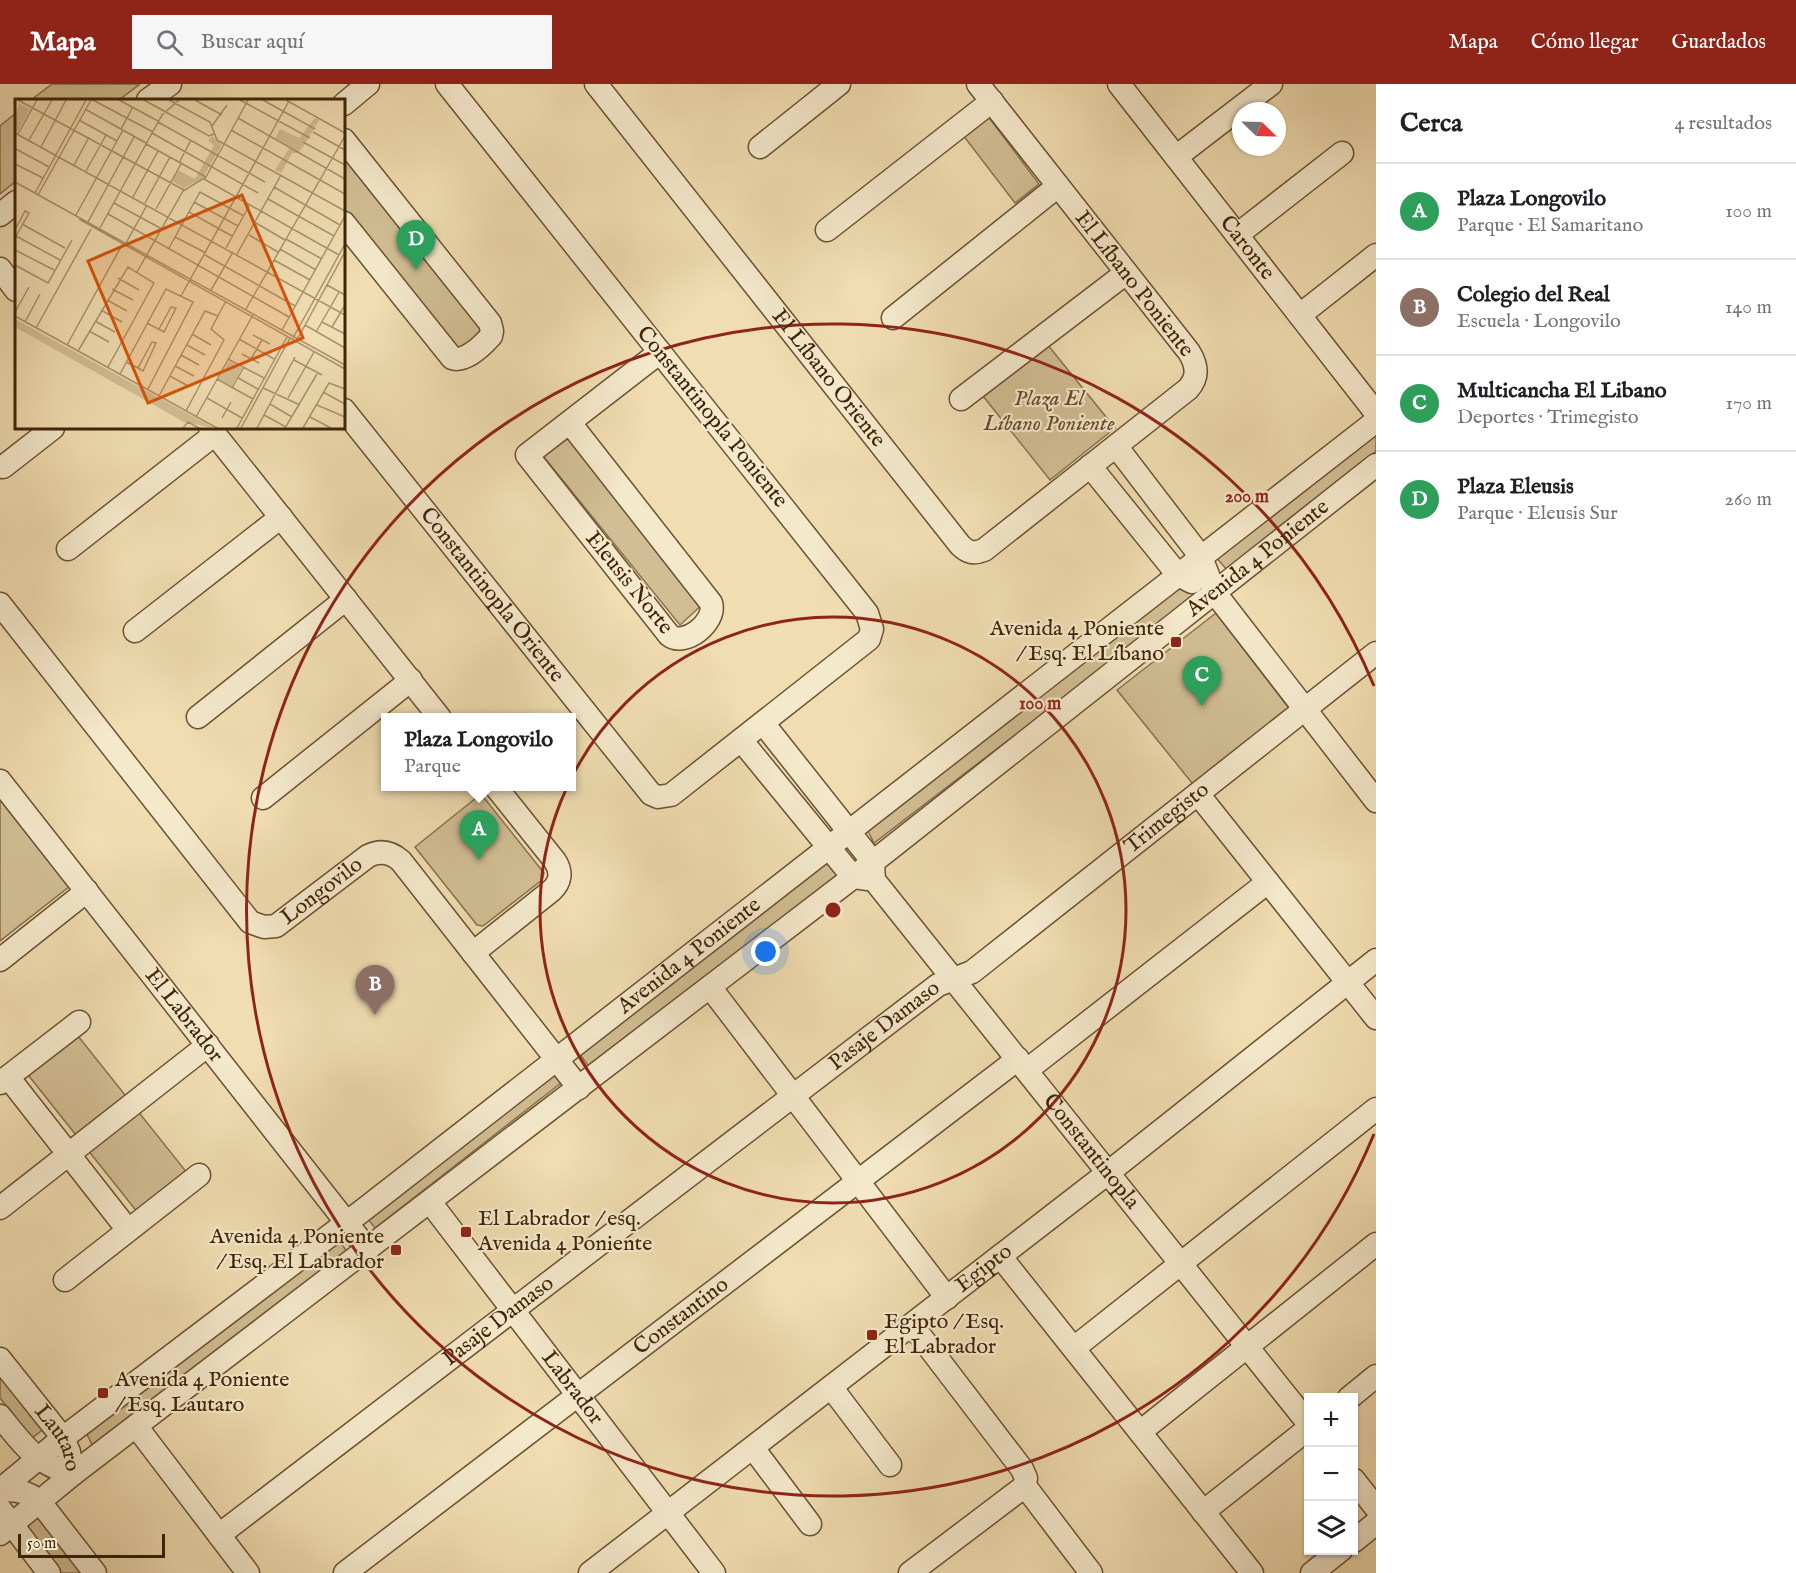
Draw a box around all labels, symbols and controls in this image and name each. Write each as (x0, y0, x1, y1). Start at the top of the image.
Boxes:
search box (132, 15, 552, 69)
text: Mapa (30, 25, 96, 60)
icon: search (153, 26, 186, 59)
text: Buscar aquí (201, 28, 304, 56)
text: Mapa (1449, 29, 1498, 56)
text: Cómo llegar (1531, 29, 1638, 56)
text: Guardados (1671, 29, 1766, 56)
inset map (15, 99, 345, 429)
north arrow (1232, 102, 1286, 156)
text: Cerca (1400, 107, 1462, 140)
text: 4 resultados (1674, 111, 1772, 136)
text: Plaza Longovilo (1457, 185, 1606, 213)
text: A (1413, 199, 1426, 224)
text: 100 m (1725, 199, 1772, 224)
street label: El Líbano Poniente (1068, 205, 1200, 363)
street label: Caronte (1213, 210, 1281, 286)
text: Parque · El Samaritano (1457, 213, 1643, 238)
pin: D (396, 220, 436, 270)
text: Colegio del Real (1457, 281, 1610, 309)
text: B (1413, 295, 1426, 320)
text: 140 m (1725, 295, 1772, 320)
street label: El Líbano Oriente (765, 303, 892, 453)
text: Escuela · Longovilo (1457, 309, 1621, 334)
street label: Constantinopla Poniente (630, 320, 794, 514)
text: Multicancha El Libano (1457, 377, 1667, 405)
park label: Plaza El Líbano Poniente (982, 385, 1115, 438)
text: C (1412, 391, 1427, 416)
text: 170 m (1726, 391, 1772, 416)
text: Deportes · Trimegisto (1457, 405, 1638, 430)
text: Plaza Eleusis (1457, 473, 1574, 501)
text: 200 m (1225, 486, 1269, 509)
text: D (1411, 487, 1428, 512)
text: 260 m (1725, 487, 1772, 512)
street label: Avenida 4 Poniente (1180, 493, 1335, 624)
text: Parque · Eleusis Sur (1457, 501, 1618, 526)
street label: Constantinopla Oriente (413, 502, 571, 688)
street label: Eleusis Norte (579, 526, 679, 640)
place label: Avenida 4 Poniente / Esq. El Líbano (989, 615, 1164, 668)
marker: Avenida 4 Poniente / Esq. El Líbano (1169, 635, 1183, 649)
pin: C (1182, 656, 1222, 706)
text: 100 m (1019, 693, 1061, 716)
popup (381, 713, 576, 791)
text: Plaza Longovilo (404, 726, 553, 754)
text: Parque (404, 754, 461, 779)
street label: Trimegisto (1119, 776, 1215, 860)
pin: A (460, 810, 498, 860)
street label: Longovilo (275, 851, 369, 931)
street label: Avenida 4 Poniente (611, 891, 767, 1021)
centre of rings (823, 900, 843, 920)
your location (751, 937, 780, 966)
street label: El Labrador (138, 963, 230, 1068)
pin: B (356, 966, 394, 1015)
street label: Pasaje Damaso (823, 974, 946, 1077)
street label: Constantinopla (1036, 1088, 1146, 1215)
place label: El Labrador / esq. Avenida 4 Poniente (477, 1205, 652, 1258)
place label: Avenida 4 Poniente / Esq. El Labrador (209, 1223, 384, 1276)
marker: El Labrador / esq. Avenida 4 Poniente (459, 1225, 473, 1239)
street label: Egipto (950, 1238, 1018, 1299)
marker: Avenida 4 Poniente / Esq. El Labrador (389, 1243, 403, 1257)
street label: Pasaje Damaso (437, 1270, 560, 1373)
street label: Constantino (628, 1271, 735, 1362)
place label: Egipto / Esq. El Labrador (884, 1308, 1004, 1361)
marker: Egipto / Esq. El Labrador (865, 1328, 879, 1342)
street label: Labrador (535, 1345, 610, 1430)
place label: Avenida 4 Poniente / Esq. Lautaro (114, 1366, 289, 1419)
marker: Avenida 4 Poniente / Esq. Lautaro (96, 1386, 110, 1400)
map controls (1304, 1393, 1358, 1555)
button: + (1304, 1393, 1358, 1447)
street label: Lautaro (28, 1399, 86, 1474)
button: − (1304, 1447, 1358, 1501)
button: layers (1304, 1501, 1358, 1555)
scale bar (18, 1531, 165, 1558)
text: 50 m (27, 1534, 56, 1554)

